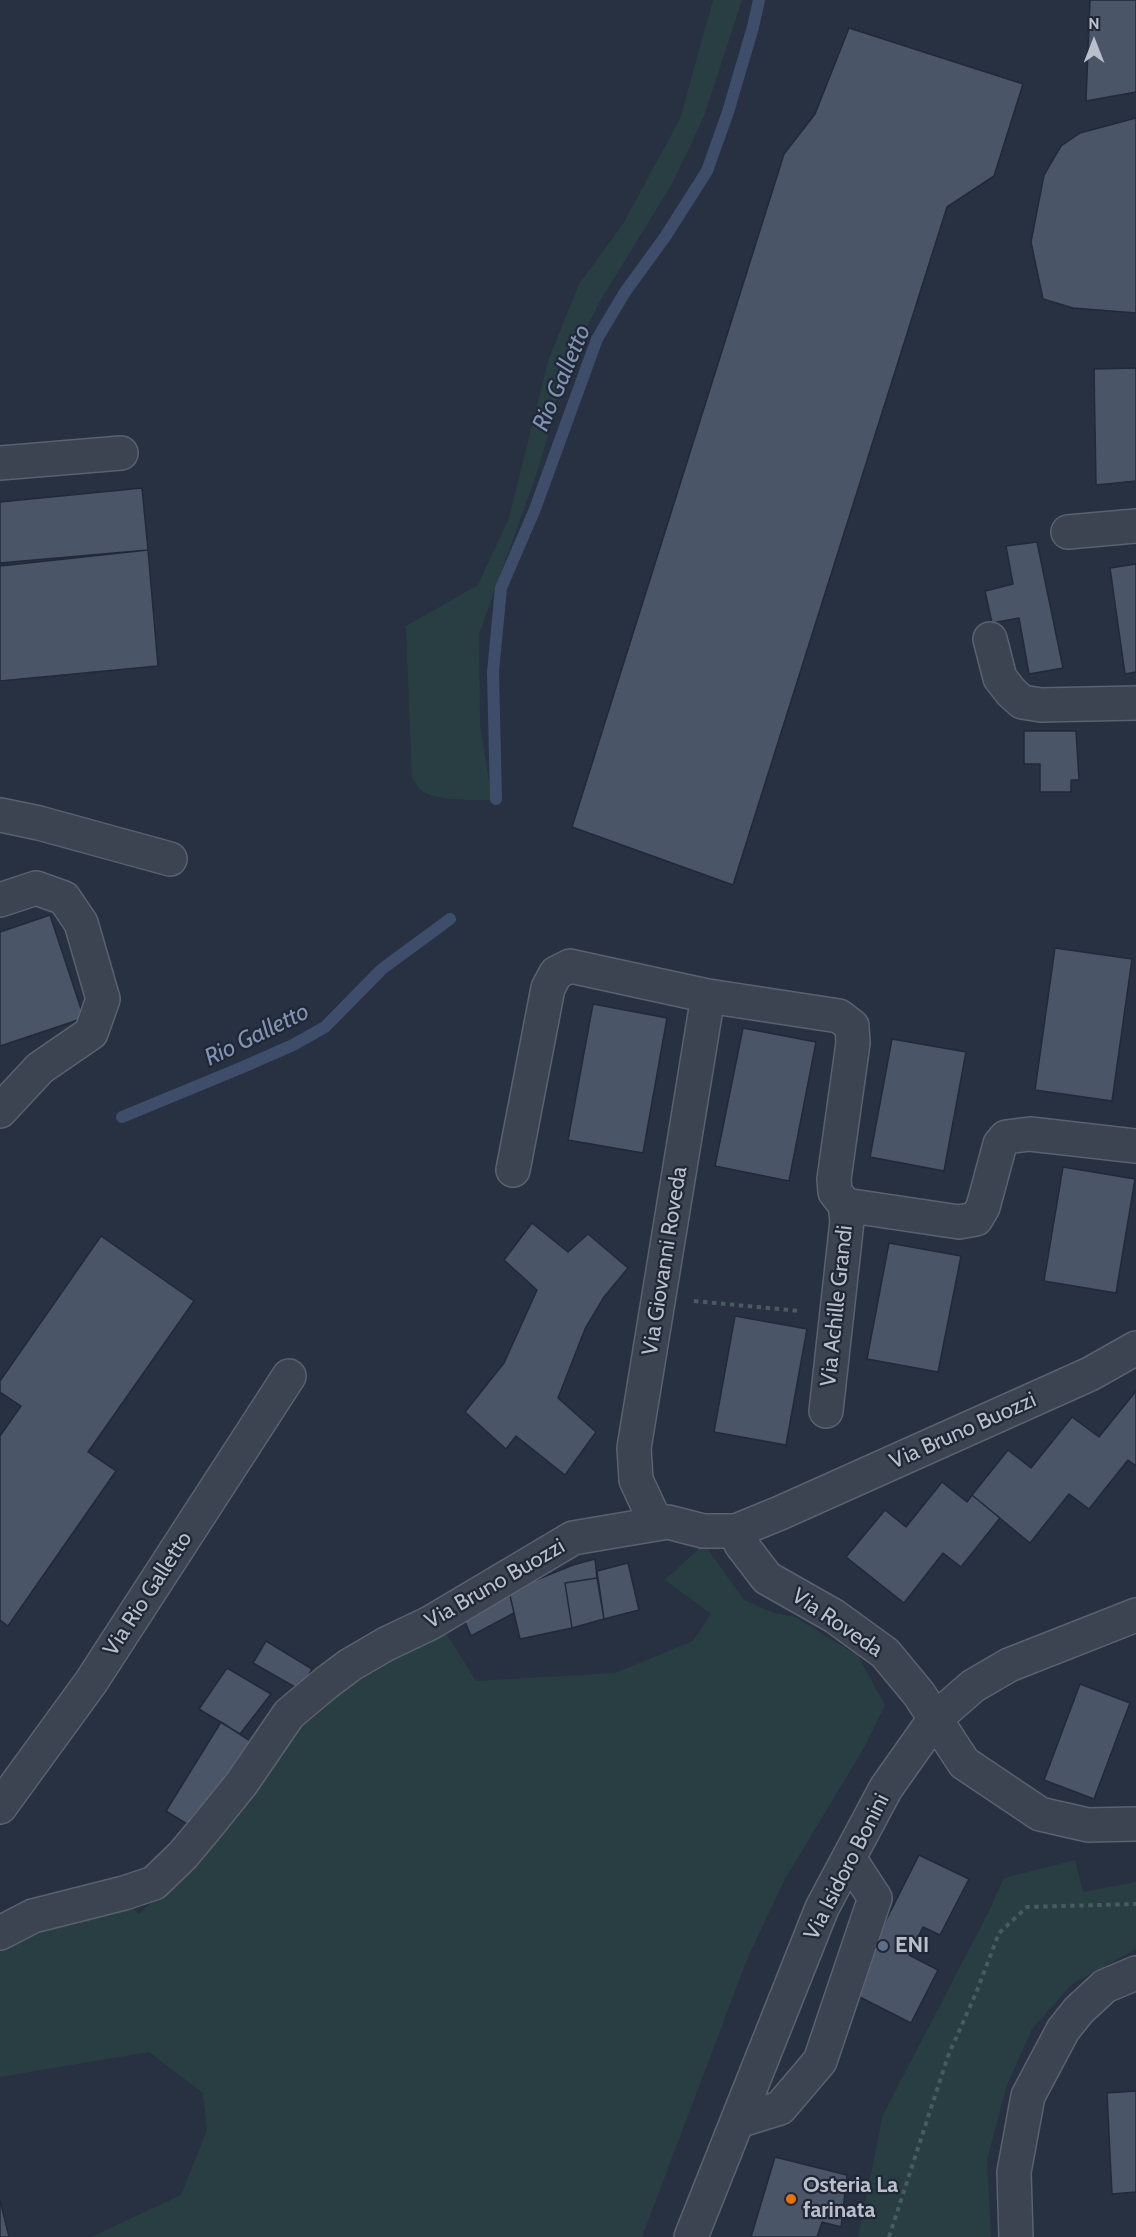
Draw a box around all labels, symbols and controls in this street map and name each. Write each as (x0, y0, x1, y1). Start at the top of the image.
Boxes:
north arrow (1064, 12, 1124, 72)
text: N (1088, 14, 1100, 33)
water label: Rio Galletto (527, 321, 597, 435)
water label: Rio Galletto (200, 997, 314, 1073)
street label: Via Giovanni Roveda (637, 1165, 693, 1357)
street label: Via Achille Grandi (815, 1224, 859, 1388)
street label: Via Bruno Buozzi (886, 1387, 1040, 1475)
street label: Via Rio Galletto (98, 1527, 198, 1661)
street label: Via Bruno Buozzi (420, 1533, 570, 1635)
street label: Via Roveda (787, 1583, 887, 1663)
street label: Via Isidoro Bonini (799, 1789, 895, 1945)
place label: ENI (895, 1933, 929, 1959)
marker: ENI (876, 1939, 890, 1953)
place label: Osteria La farinata (803, 2173, 898, 2224)
marker: Osteria La farinata (784, 2192, 798, 2206)

